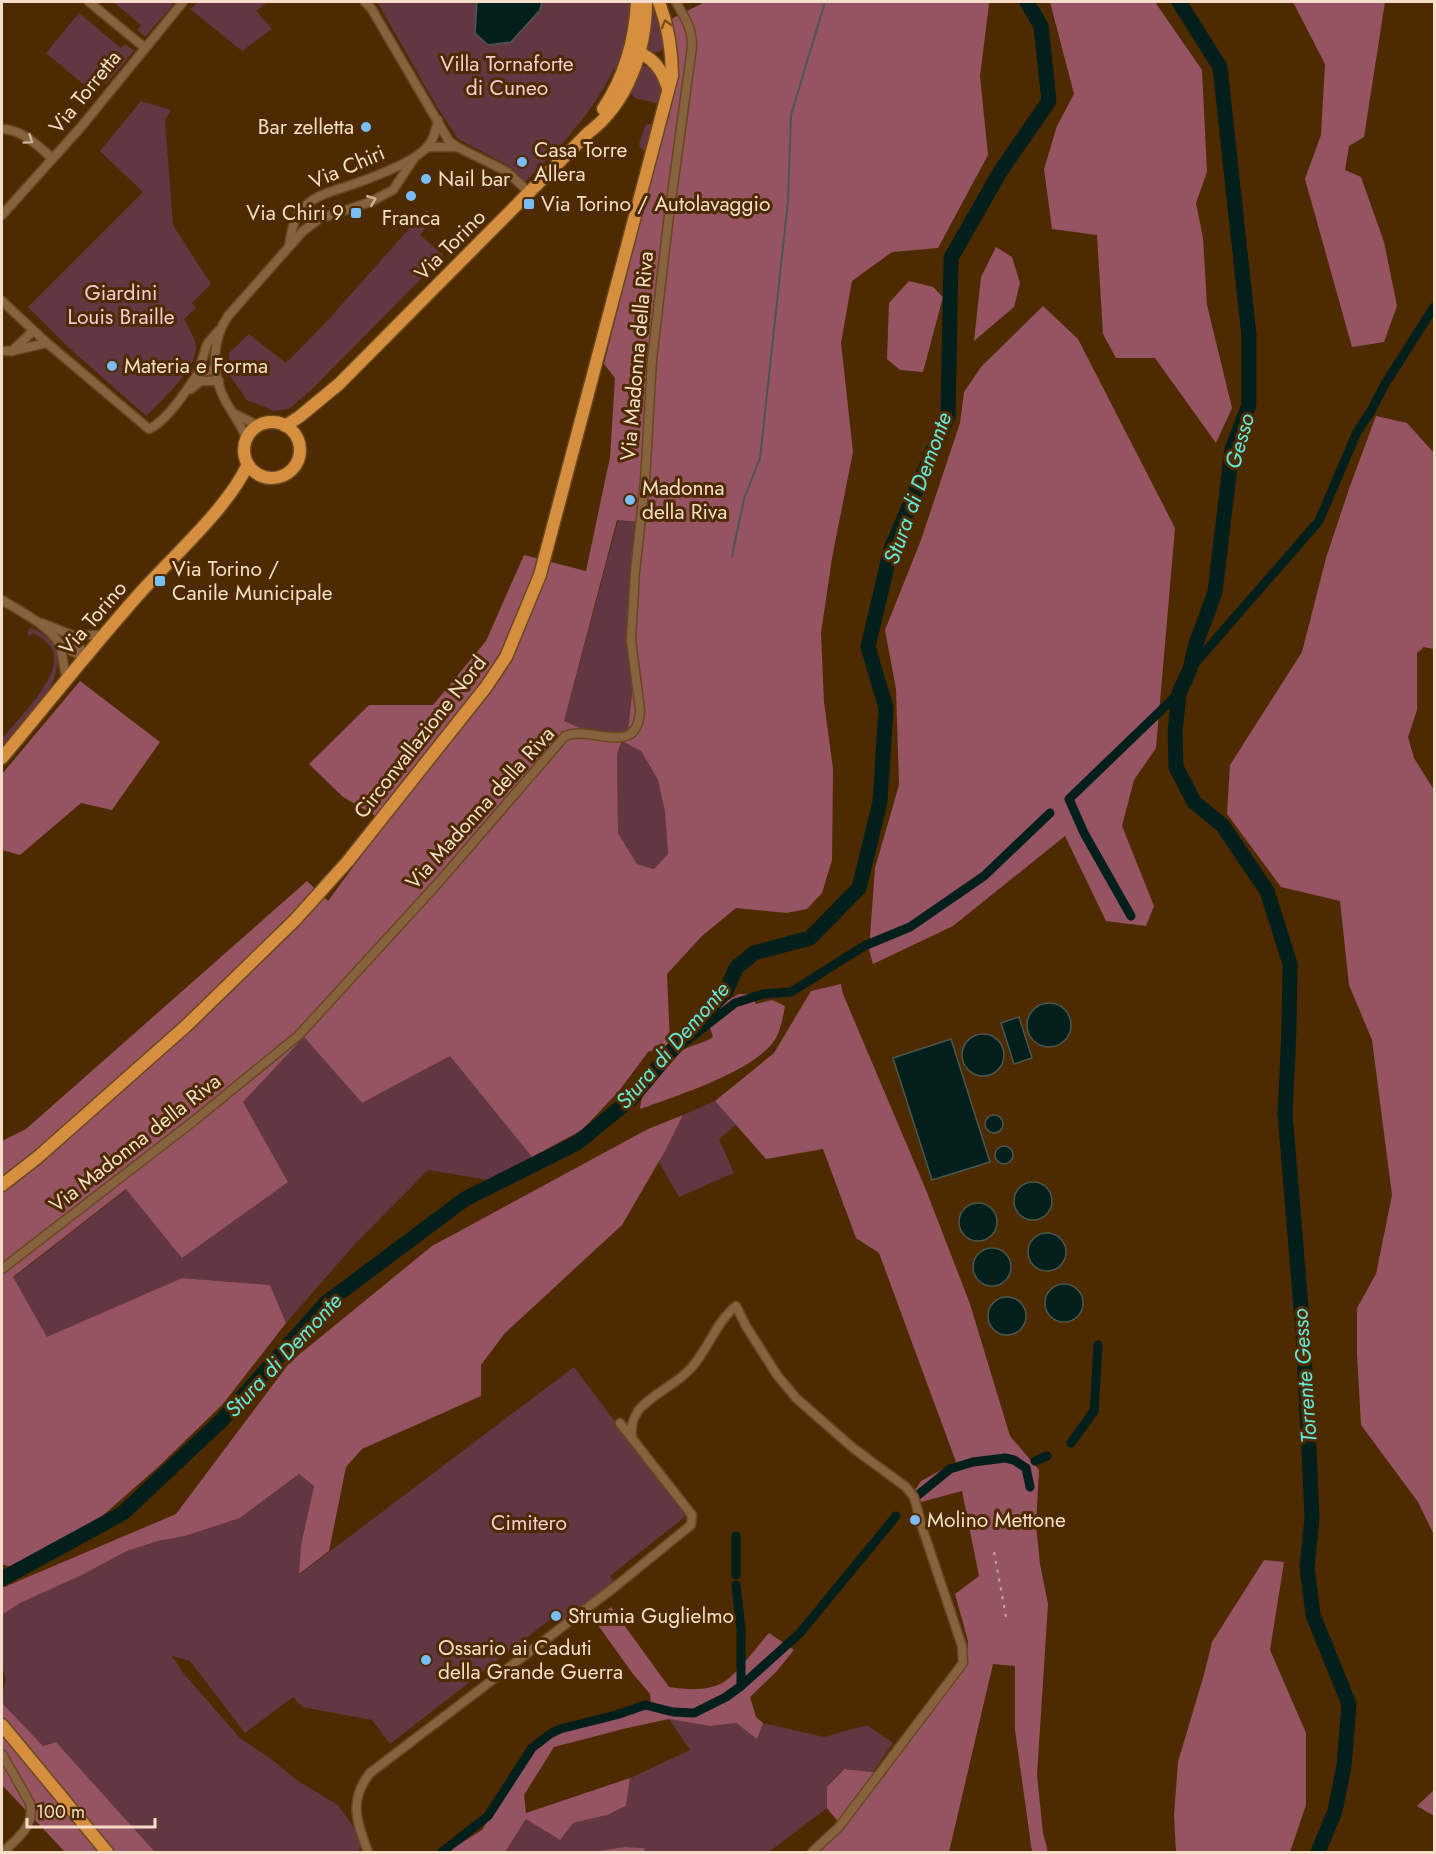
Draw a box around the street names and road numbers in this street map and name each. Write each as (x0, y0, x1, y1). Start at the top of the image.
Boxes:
street label: Via Torretta (42, 44, 128, 140)
street label: Via Chiri (305, 138, 389, 196)
street label: Via Torino (408, 203, 492, 287)
street label: Via Madonna della Riva (613, 250, 661, 462)
street label: Via Torino (52, 574, 134, 662)
street label: Circonvallazione Nord (347, 649, 493, 825)
street label: Via Madonna della Riva (399, 720, 561, 896)
street label: Via Madonna della Riva (43, 1066, 227, 1220)

